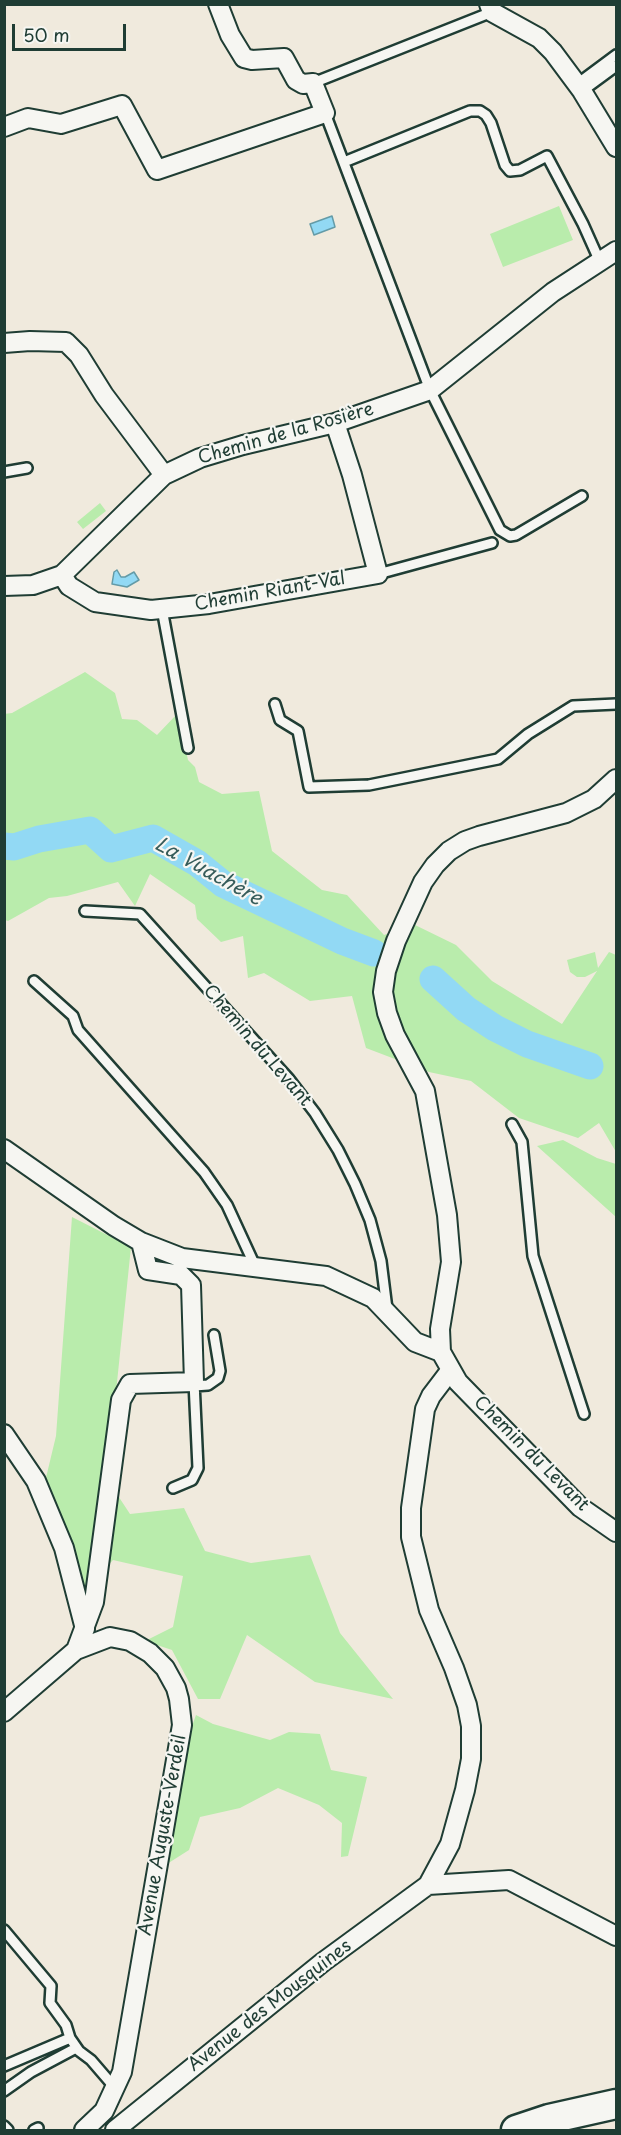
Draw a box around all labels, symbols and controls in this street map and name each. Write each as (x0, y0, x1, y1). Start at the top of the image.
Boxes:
scale bar (15, 12, 129, 50)
text: 50 m (23, 21, 70, 48)
street label: Chemin de la Rosière (196, 399, 376, 469)
street label: Chemin Riant-Val (193, 568, 347, 616)
water label: La Vuachère (150, 833, 266, 911)
street label: Chemin du Levant (198, 981, 316, 1111)
street label: Chemin du Levant (469, 1392, 593, 1516)
street label: Avenue Auguste-Verdeil (135, 1733, 191, 1937)
street label: Avenue des Mousquines (184, 1936, 356, 2076)

